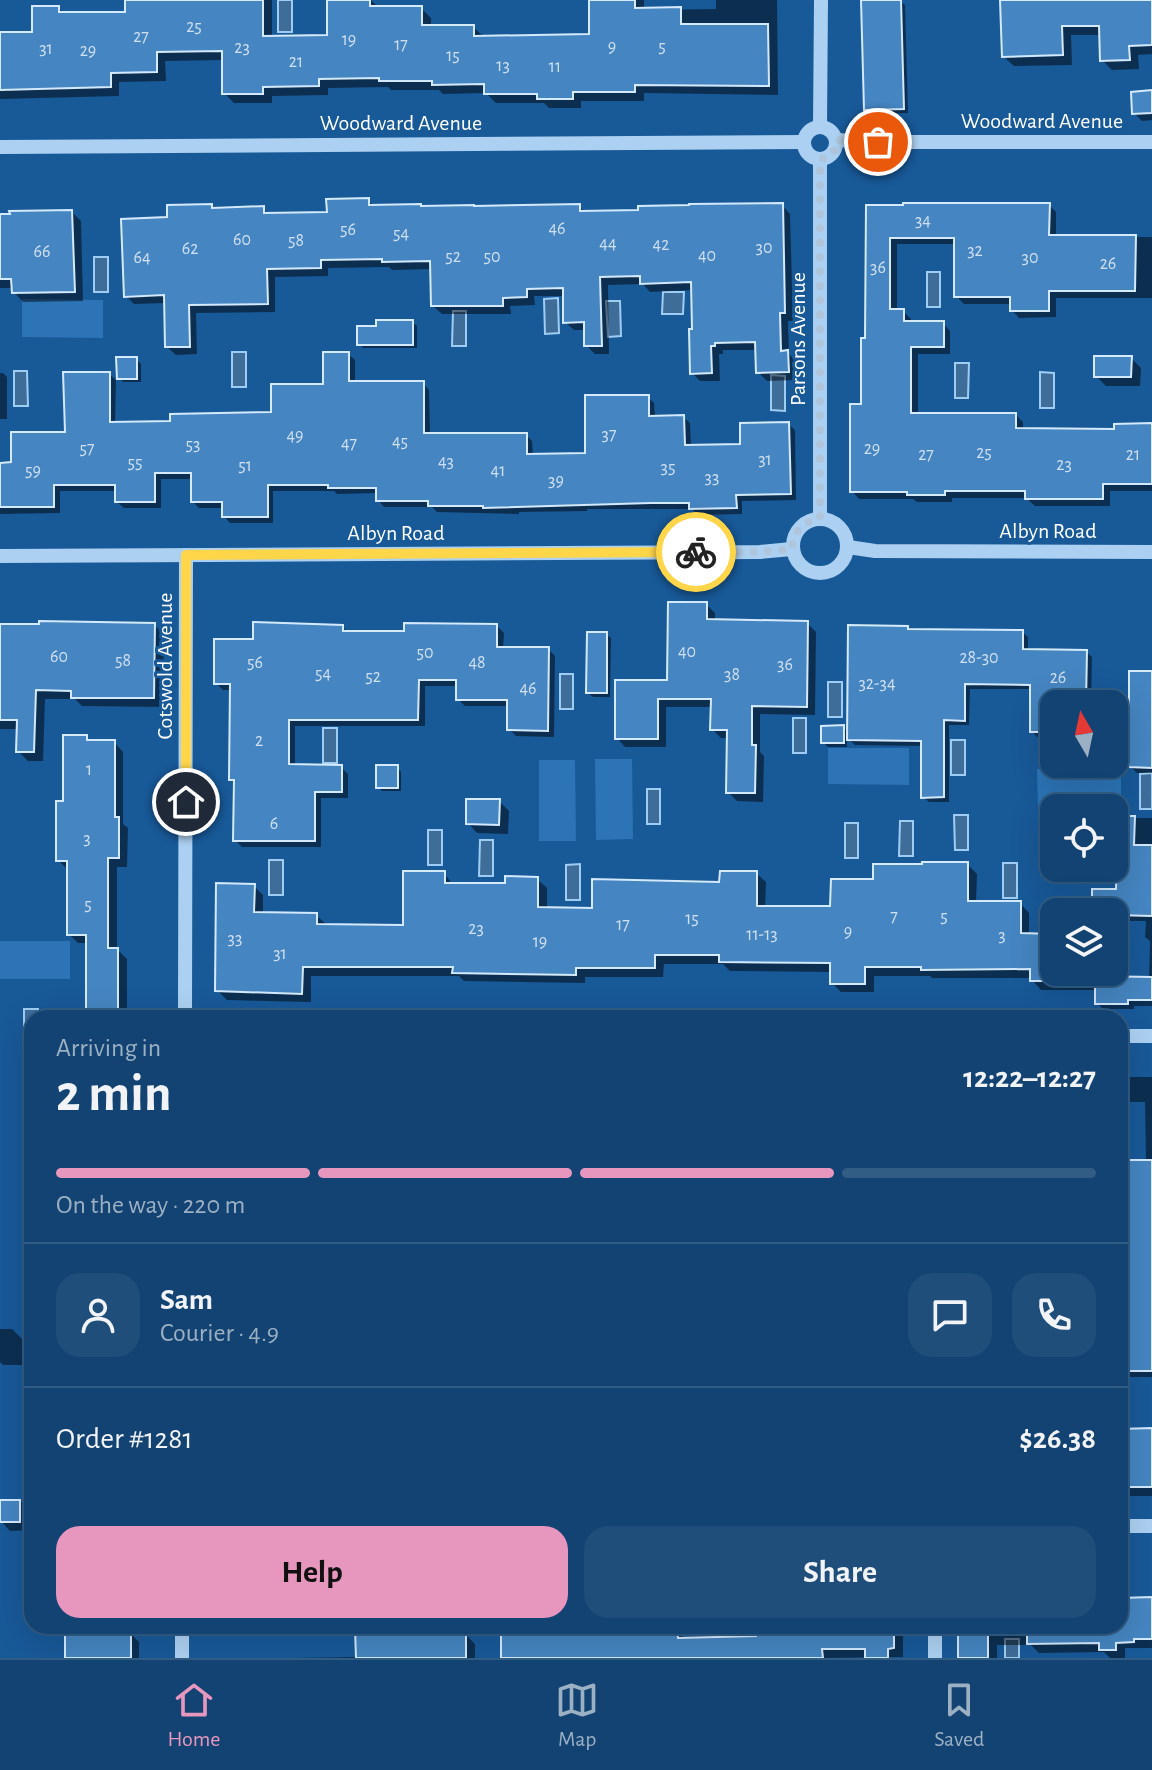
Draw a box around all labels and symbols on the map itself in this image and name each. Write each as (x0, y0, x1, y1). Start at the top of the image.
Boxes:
house number: 25 (186, 18, 202, 36)
house number: 27 (133, 28, 149, 46)
house number: 19 (342, 31, 356, 49)
house number: 17 (394, 36, 408, 54)
house number: 9 (608, 38, 616, 56)
house number: 5 (658, 38, 666, 56)
house number: 23 (234, 39, 250, 57)
house number: 31 (39, 40, 53, 58)
house number: 29 (80, 42, 96, 60)
house number: 15 (446, 47, 460, 65)
house number: 21 (289, 53, 303, 71)
house number: 13 (496, 57, 510, 75)
house number: 11 (549, 58, 561, 76)
pin (844, 108, 912, 176)
street label: Woodward Avenue (961, 110, 1123, 132)
street label: Woodward Avenue (320, 112, 482, 134)
house number: 34 (915, 212, 931, 230)
house number: 46 (548, 220, 566, 238)
house number: 56 (340, 221, 356, 239)
house number: 54 (393, 225, 409, 243)
house number: 60 (233, 231, 251, 249)
house number: 58 (288, 232, 304, 250)
house number: 44 (599, 235, 617, 253)
house number: 42 (653, 236, 669, 254)
house number: 30 (756, 239, 772, 257)
house number: 62 (182, 240, 198, 258)
house number: 32 (967, 242, 983, 260)
house number: 66 (34, 243, 50, 261)
house number: 40 (698, 247, 716, 265)
house number: 52 (445, 248, 461, 266)
house number: 50 (483, 248, 501, 266)
house number: 64 (133, 249, 151, 267)
house number: 30 (1022, 249, 1038, 267)
house number: 26 (1100, 255, 1116, 273)
house number: 36 (870, 259, 886, 277)
street label: Parsons Avenue (787, 272, 809, 406)
house number: 37 (602, 426, 616, 444)
house number: 49 (286, 427, 304, 445)
house number: 45 (392, 433, 408, 451)
house number: 47 (341, 435, 357, 453)
house number: 53 (186, 436, 200, 454)
house number: 57 (79, 440, 95, 458)
house number: 29 (864, 440, 880, 458)
house number: 25 (976, 444, 992, 462)
house number: 27 (918, 446, 934, 464)
house number: 21 (1126, 446, 1140, 464)
house number: 31 (758, 451, 772, 469)
house number: 43 (438, 453, 454, 471)
house number: 55 (127, 454, 143, 472)
house number: 23 (1056, 456, 1072, 474)
house number: 51 (238, 457, 252, 475)
house number: 35 (661, 459, 675, 477)
house number: 59 (25, 462, 41, 480)
house number: 41 (491, 462, 505, 480)
house number: 33 (705, 469, 719, 487)
house number: 39 (548, 472, 564, 490)
courier (656, 512, 736, 592)
street label: Albyn Road (999, 520, 1097, 542)
street label: Albyn Road (347, 522, 445, 544)
street label: Cotswold Avenue (154, 593, 176, 739)
house number: 40 (678, 643, 696, 661)
house number: 50 (416, 644, 434, 662)
house number: 60 (50, 648, 68, 666)
house number: 28-30 (959, 649, 999, 667)
house number: 58 (115, 652, 131, 670)
house number: 56 (247, 654, 263, 672)
house number: 48 (468, 654, 486, 672)
house number: 36 (777, 656, 793, 674)
house number: 54 (315, 665, 331, 683)
house number: 38 (724, 666, 740, 684)
house number: 52 (365, 668, 381, 686)
house number: 26 (1050, 669, 1066, 687)
house number: 32-34 (858, 675, 896, 693)
house number: 46 (519, 680, 537, 698)
north arrow (1040, 690, 1128, 778)
house number: 2 (255, 732, 263, 750)
house number: 1 (86, 761, 92, 779)
pin (152, 768, 220, 836)
house number: 6 (270, 815, 278, 833)
house number: 3 (83, 830, 91, 848)
house number: 5 (84, 896, 92, 914)
house number: 7 (890, 908, 898, 926)
house number: 5 (940, 908, 948, 926)
house number: 15 (685, 910, 699, 928)
house number: 17 (616, 916, 630, 934)
house number: 23 (468, 920, 484, 938)
house number: 9 (844, 923, 852, 941)
house number: 11-13 (746, 926, 778, 944)
house number: 3 (998, 927, 1006, 945)
house number: 33 (228, 930, 242, 948)
house number: 19 (533, 933, 547, 951)
house number: 31 (273, 945, 287, 963)

